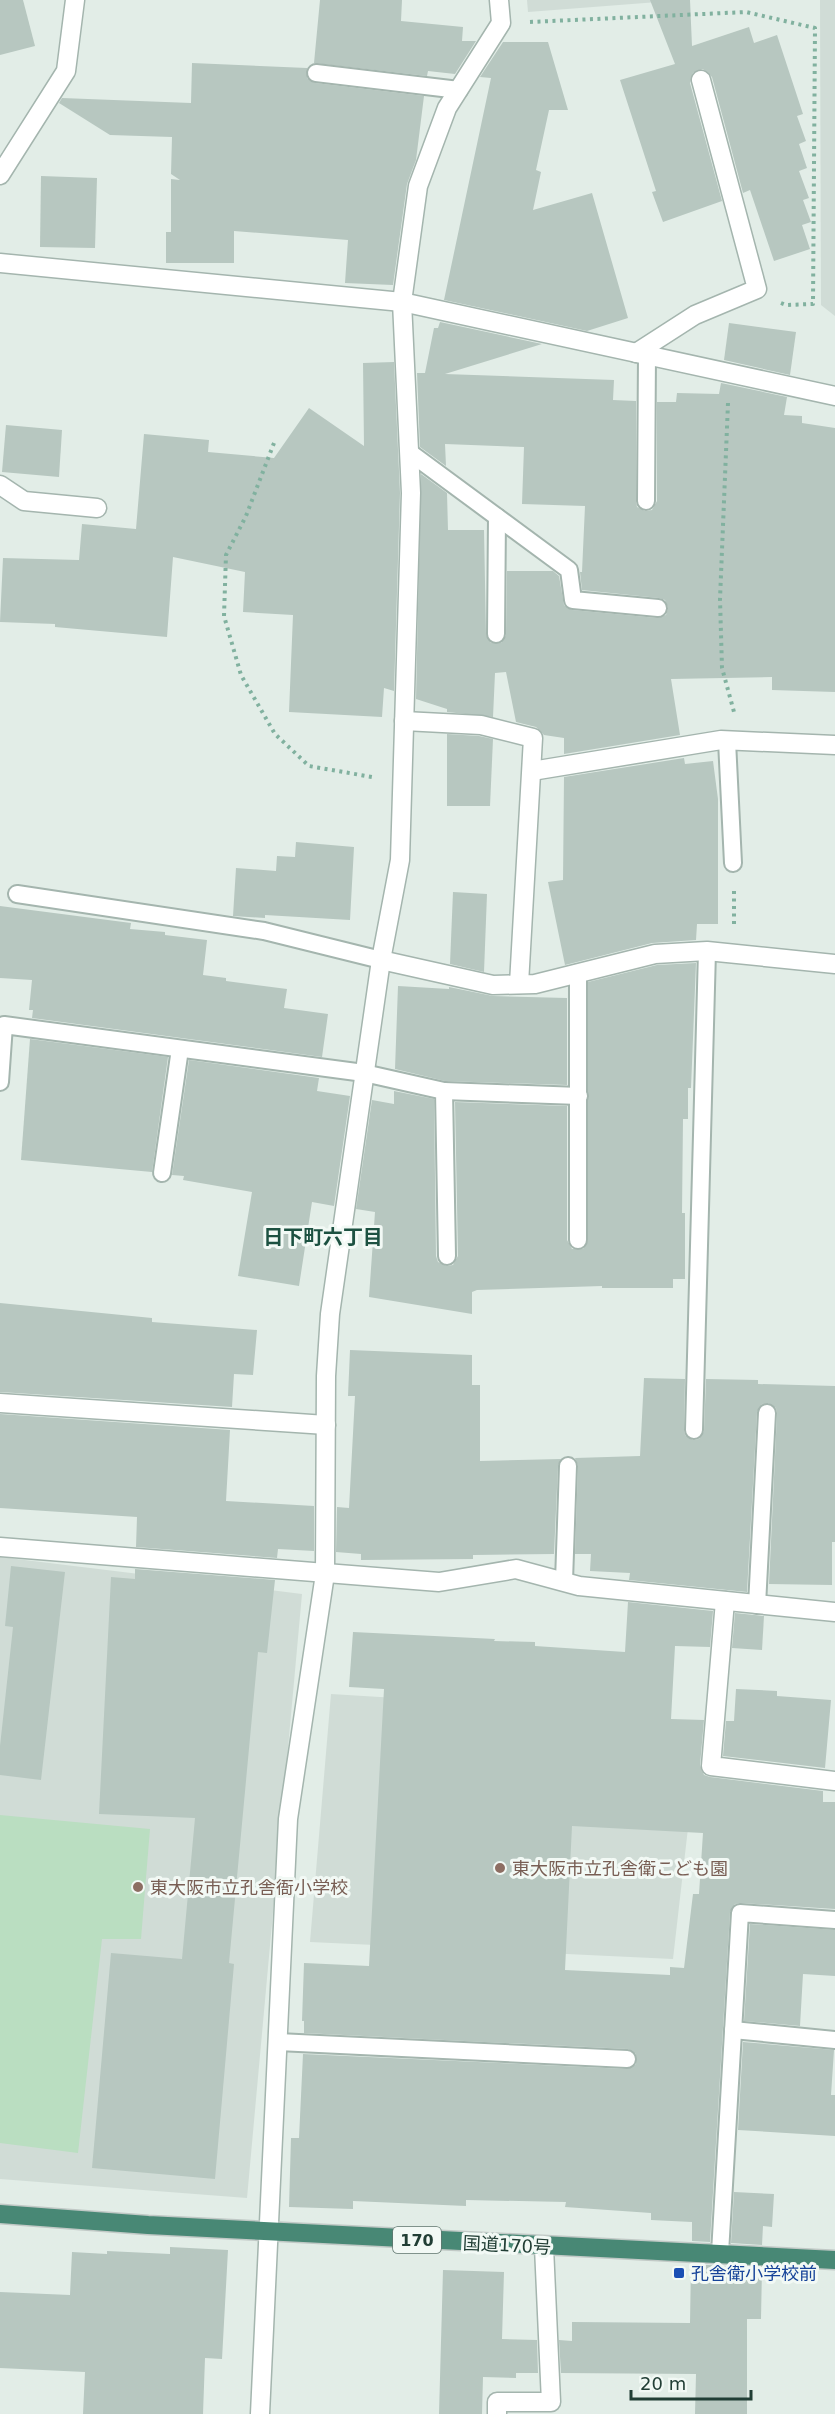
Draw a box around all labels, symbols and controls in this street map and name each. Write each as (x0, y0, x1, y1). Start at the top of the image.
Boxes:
district label: 日下町六丁目 (263, 1225, 383, 1249)
place label: 東大阪市立孔舎衛こども園 (512, 1858, 728, 1879)
marker: 東大阪市立孔舎衛こども園 (493, 1861, 507, 1875)
place label: 東大阪市立孔舎衙小学校 (150, 1877, 348, 1898)
marker: 東大阪市立孔舎衙小学校 (131, 1880, 145, 1894)
road number: 170 (393, 2227, 441, 2253)
street label: 国道170号 (462, 2232, 552, 2258)
place label: 孔舎衛小学校前 (691, 2263, 817, 2284)
marker: 孔舎衛小学校前 (672, 2266, 686, 2280)
scale bar (631, 2363, 751, 2401)
text: 20 m (640, 2373, 686, 2394)

